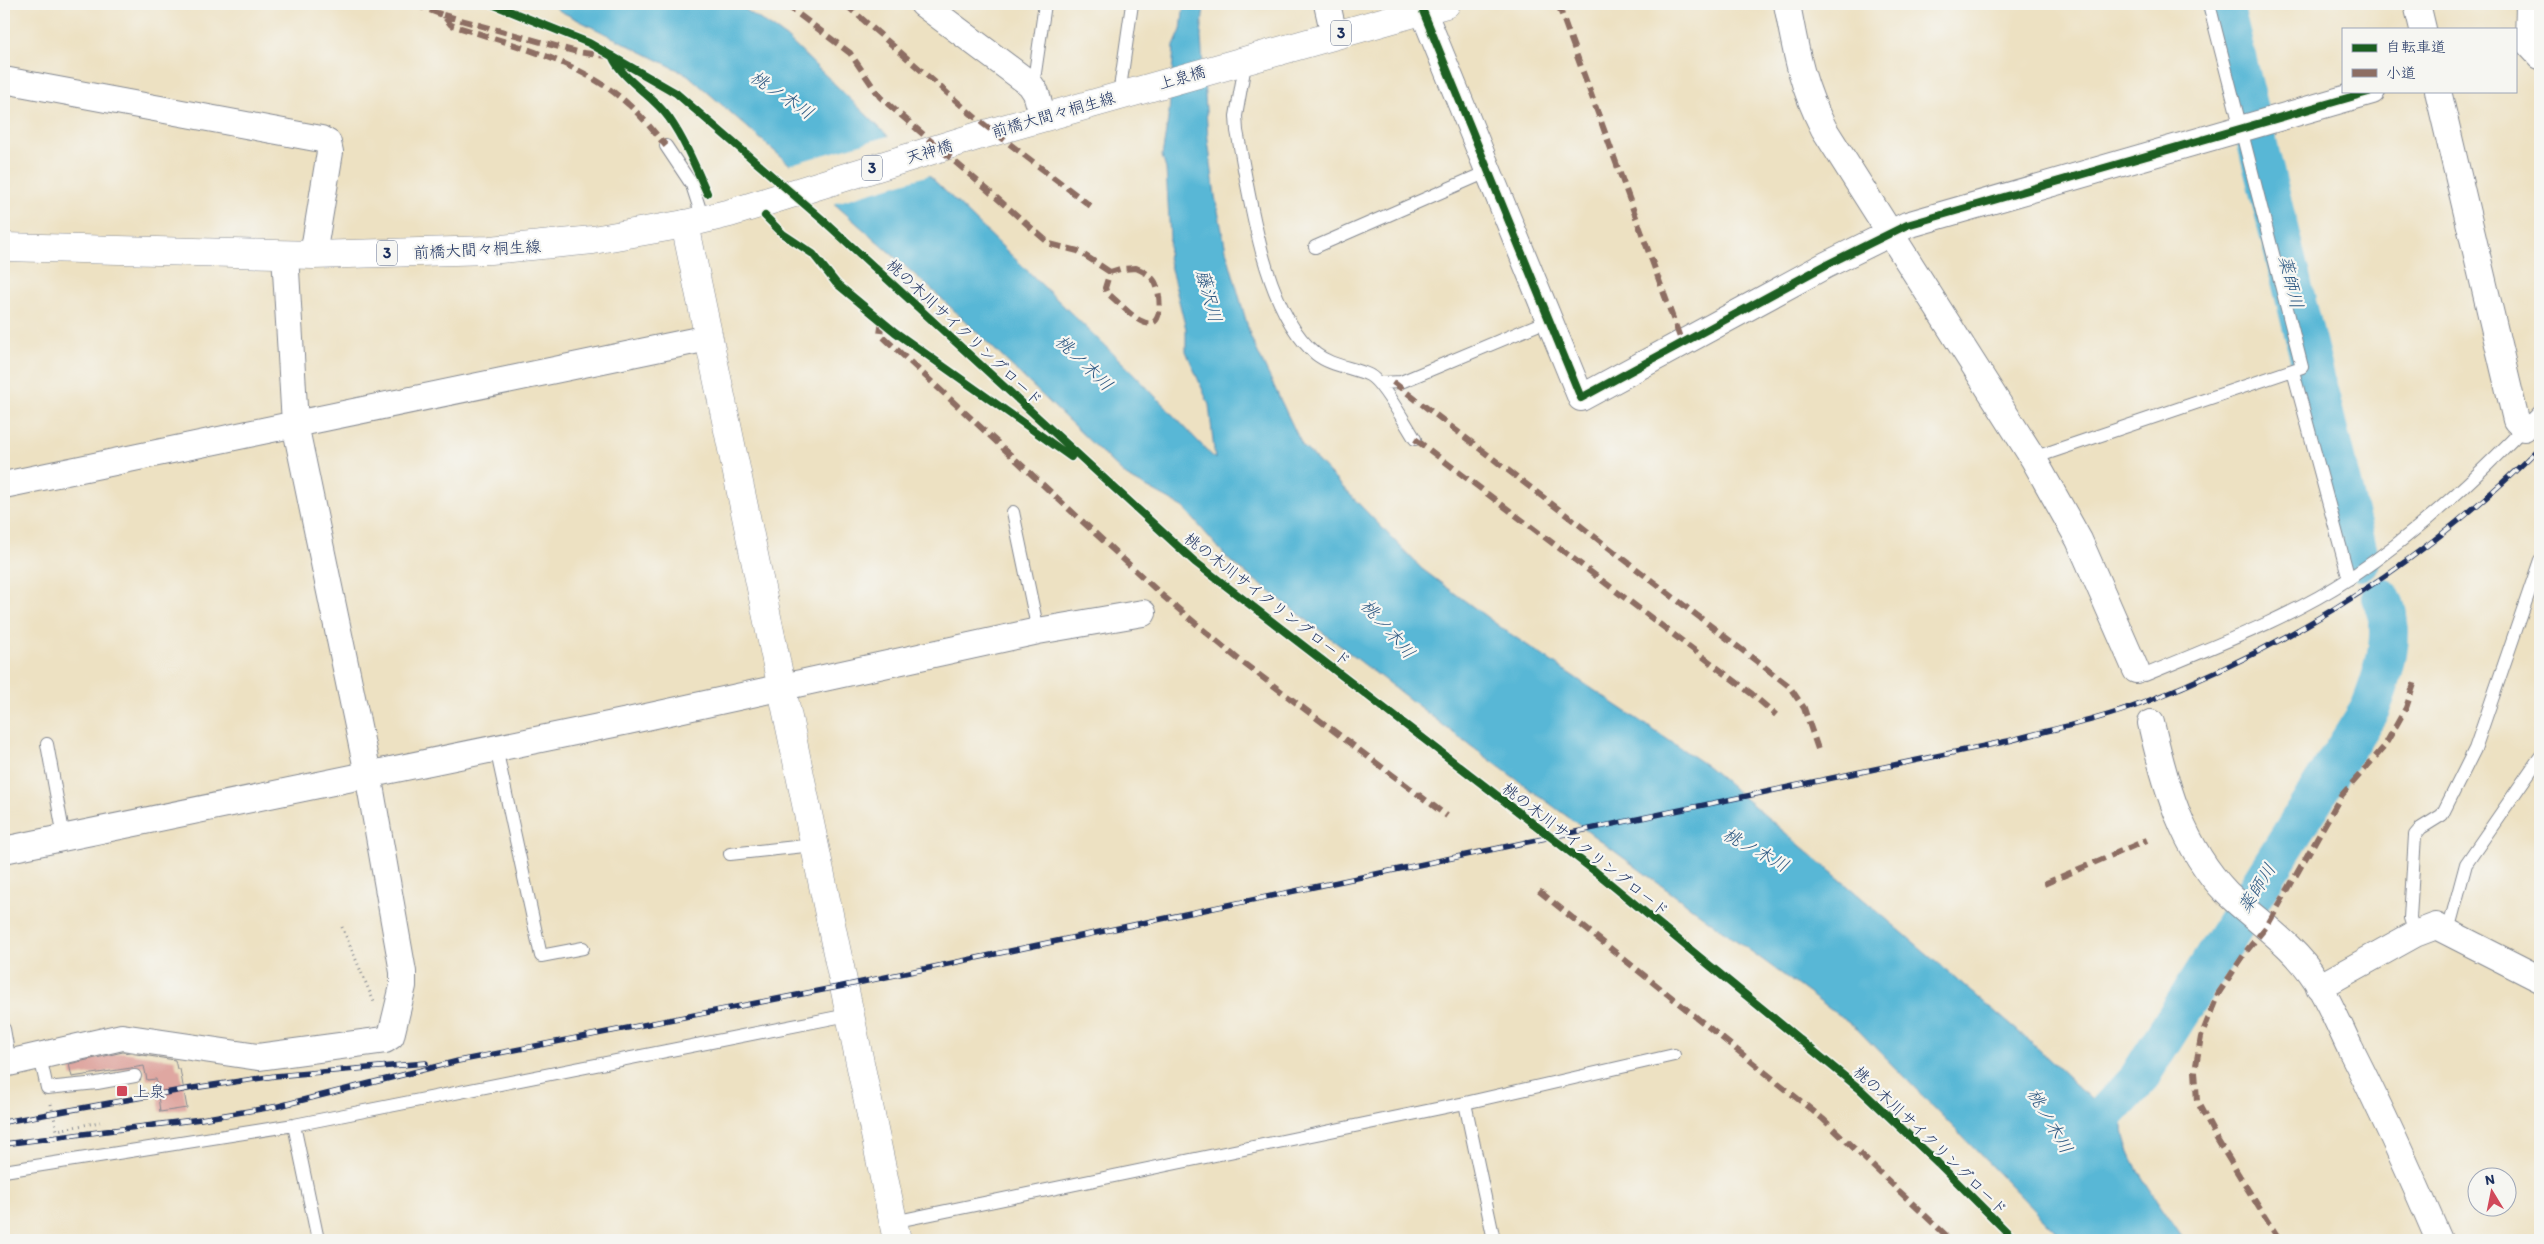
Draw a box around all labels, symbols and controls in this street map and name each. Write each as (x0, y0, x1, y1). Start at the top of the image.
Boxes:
road number: 3 (1331, 20, 1351, 46)
legend (2342, 28, 2516, 92)
text: 自転車道 (2386, 38, 2446, 56)
street label: 上泉橋 (1156, 62, 1208, 93)
text: 小道 (2386, 64, 2416, 82)
water label: 桃ノ木川 (746, 66, 818, 124)
street label: 前橋大間々桐生線 (989, 88, 1117, 141)
street label: 天神橋 (903, 135, 955, 168)
road number: 3 (862, 156, 882, 180)
street label: 前橋大間々桐生線 (413, 237, 541, 262)
road number: 3 (377, 240, 397, 266)
water label: 薬師川 (2274, 253, 2308, 311)
street label: 桃の木川サイクリングロード (883, 255, 1047, 410)
water label: 藤沢川 (1191, 267, 1227, 325)
water label: 桃ノ木川 (1050, 330, 1118, 396)
street label: 桃の木川サイクリングロード (1181, 528, 1355, 670)
water label: 桃ノ木川 (1356, 595, 1420, 663)
street label: 桃の木川サイクリングロード (1499, 778, 1673, 920)
water label: 桃ノ木川 (1719, 823, 1793, 877)
water label: 薬師川 (2233, 859, 2281, 917)
street label: 桃の木川サイクリングロード (1850, 1062, 2011, 1219)
place label: 上泉 (133, 1082, 165, 1101)
marker: 上泉 (115, 1084, 129, 1098)
water label: 桃ノ木川 (2022, 1084, 2078, 1158)
north arrow (2466, 1166, 2516, 1216)
text: N (2484, 1170, 2496, 1189)

